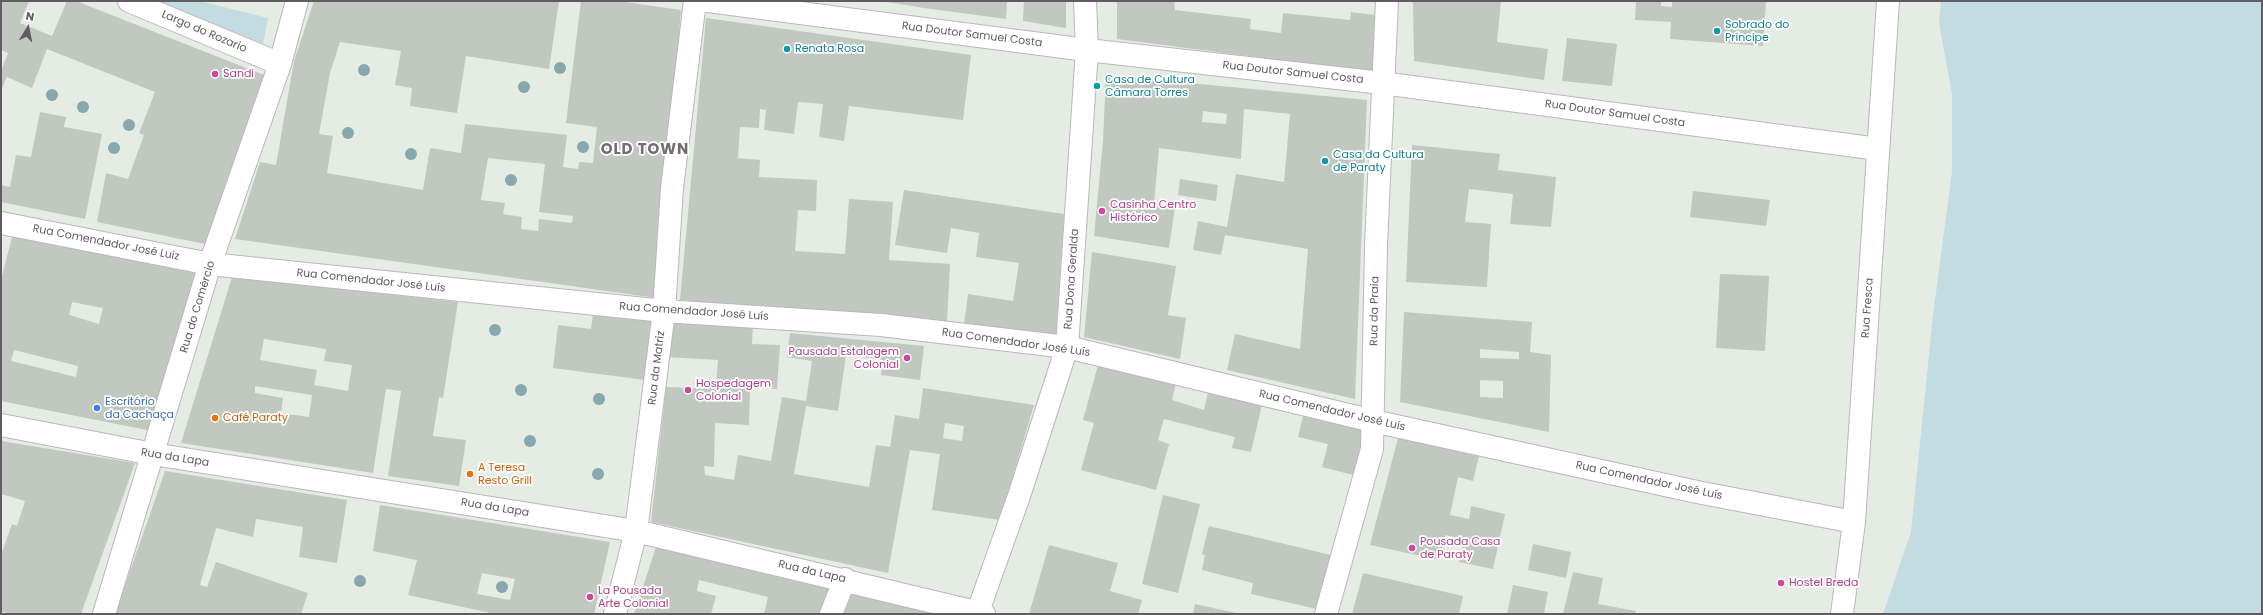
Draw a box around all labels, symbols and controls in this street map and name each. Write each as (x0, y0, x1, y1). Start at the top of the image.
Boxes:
north arrow (8, 8, 48, 48)
text: N (25, 8, 36, 25)
street label: Largo do Rozario (159, 8, 249, 56)
place label: Sobrado do Príncipe (1725, 18, 1789, 44)
street label: Rua Doutor Samuel Costa (901, 20, 1043, 50)
marker: Sobrado do Príncipe (1712, 26, 1722, 36)
place label: Renata Rosa (795, 42, 864, 56)
marker: Renata Rosa (782, 44, 792, 54)
street label: Rua Doutor Samuel Costa (1222, 59, 1364, 87)
place label: Sandi (223, 67, 254, 81)
marker: Sandi (210, 69, 220, 79)
place label: Casa de Cultura Câmara Torres (1105, 73, 1195, 99)
marker: Casa de Cultura Câmara Torres (1092, 81, 1102, 91)
street label: Rua Doutor Samuel Costa (1544, 98, 1686, 130)
district label: OLD TOWN (601, 141, 689, 159)
place label: Casa da Cultura de Paraty (1333, 148, 1424, 174)
marker: Casa da Cultura de Paraty (1320, 156, 1330, 166)
place label: Casinha Centro Histórico (1110, 198, 1196, 224)
marker: Casinha Centro Histórico (1097, 206, 1107, 216)
street label: Rua Comendador José Luiz (32, 222, 180, 264)
street label: Rua Dona Geralda (1062, 228, 1082, 330)
street label: Rua do Comércio (178, 259, 218, 355)
street label: Rua Comendador José Luís (296, 267, 446, 295)
street label: Rua da Praia (1368, 276, 1382, 346)
street label: Rua Fresca (1859, 277, 1877, 339)
street label: Rua Comendador José Luís (619, 300, 769, 324)
street label: Rua Comendador José Luís (941, 326, 1091, 360)
street label: Rua da Matriz (646, 330, 668, 406)
place label: Pausada Estalagem Colonial (789, 345, 899, 371)
marker: Pausada Estalagem Colonial (902, 353, 912, 363)
place label: Hospedagem Colonial (696, 377, 771, 403)
marker: Hospedagem Colonial (683, 385, 693, 395)
street label: Rua Comendador José Luís (1258, 388, 1406, 434)
place label: Escritório da Cachaça (105, 395, 174, 421)
marker: Escritório da Cachaça (92, 403, 102, 413)
place label: Café Paraty (223, 411, 288, 425)
marker: Café Paraty (210, 413, 220, 423)
street label: Rua da Lapa (140, 446, 210, 470)
street label: Rua Comendador José Luís (1574, 459, 1724, 503)
place label: A Teresa Resto Grill (478, 461, 532, 487)
marker: A Teresa Resto Grill (465, 469, 475, 479)
street label: Rua da Lapa (460, 496, 530, 520)
place label: Pousada Casa de Paraty (1420, 535, 1501, 561)
marker: Pousada Casa de Paraty (1407, 543, 1417, 553)
street label: Rua da Lapa (777, 558, 847, 586)
place label: Hostel Breda (1789, 576, 1858, 590)
marker: Hostel Breda (1776, 578, 1786, 588)
place label: La Pousada Arte Colonial (598, 584, 668, 610)
marker: La Pousada Arte Colonial (585, 592, 595, 602)

